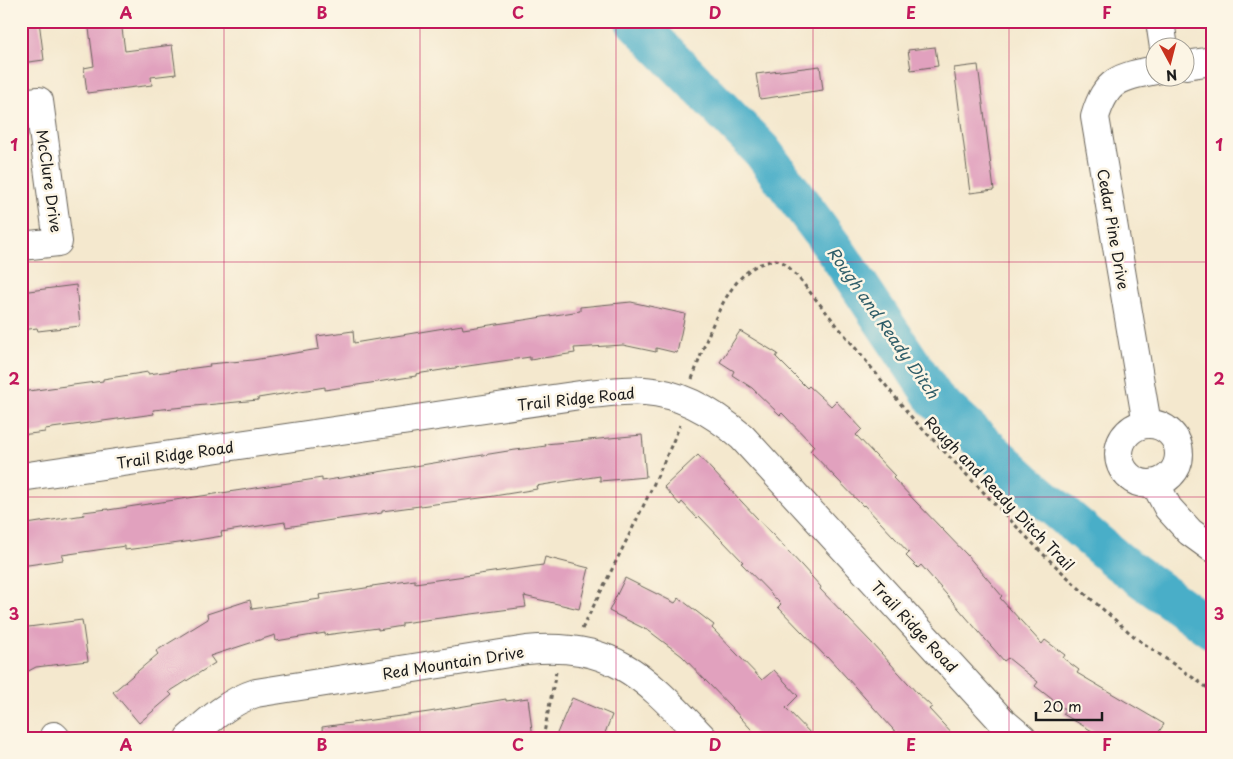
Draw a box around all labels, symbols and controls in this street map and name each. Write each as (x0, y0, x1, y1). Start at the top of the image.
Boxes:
text: A (120, 0, 133, 24)
text: B (317, 0, 328, 24)
text: C (512, 0, 524, 24)
text: D (709, 0, 721, 24)
text: E (906, 0, 916, 24)
text: F (1102, 0, 1112, 24)
north arrow (1146, 38, 1196, 88)
text: N (1165, 64, 1178, 86)
street label: McClure Drive (31, 128, 69, 234)
text: 1 (10, 132, 18, 156)
text: 1 (1215, 132, 1223, 156)
street label: Cedar Pine Drive (1092, 167, 1136, 291)
water label: Rough and Ready Ditch (822, 241, 946, 403)
text: 2 (8, 366, 20, 390)
text: 2 (1213, 366, 1225, 390)
street label: Trail Ridge Road (516, 380, 636, 416)
street label: Rough and Ready Ditch Trail (920, 411, 1080, 575)
street label: Trail Ridge Road (115, 434, 235, 474)
street label: Trail Ridge Road (866, 575, 964, 677)
text: 3 (9, 601, 19, 625)
text: 3 (1214, 601, 1224, 625)
street label: Red Mountain Drive (381, 639, 525, 685)
scale bar (1036, 689, 1102, 721)
text: 20 m (1043, 694, 1082, 717)
text: A (120, 732, 133, 756)
text: B (317, 732, 328, 756)
text: C (512, 732, 524, 756)
text: D (709, 732, 721, 756)
text: E (906, 732, 916, 756)
text: F (1102, 732, 1112, 756)

